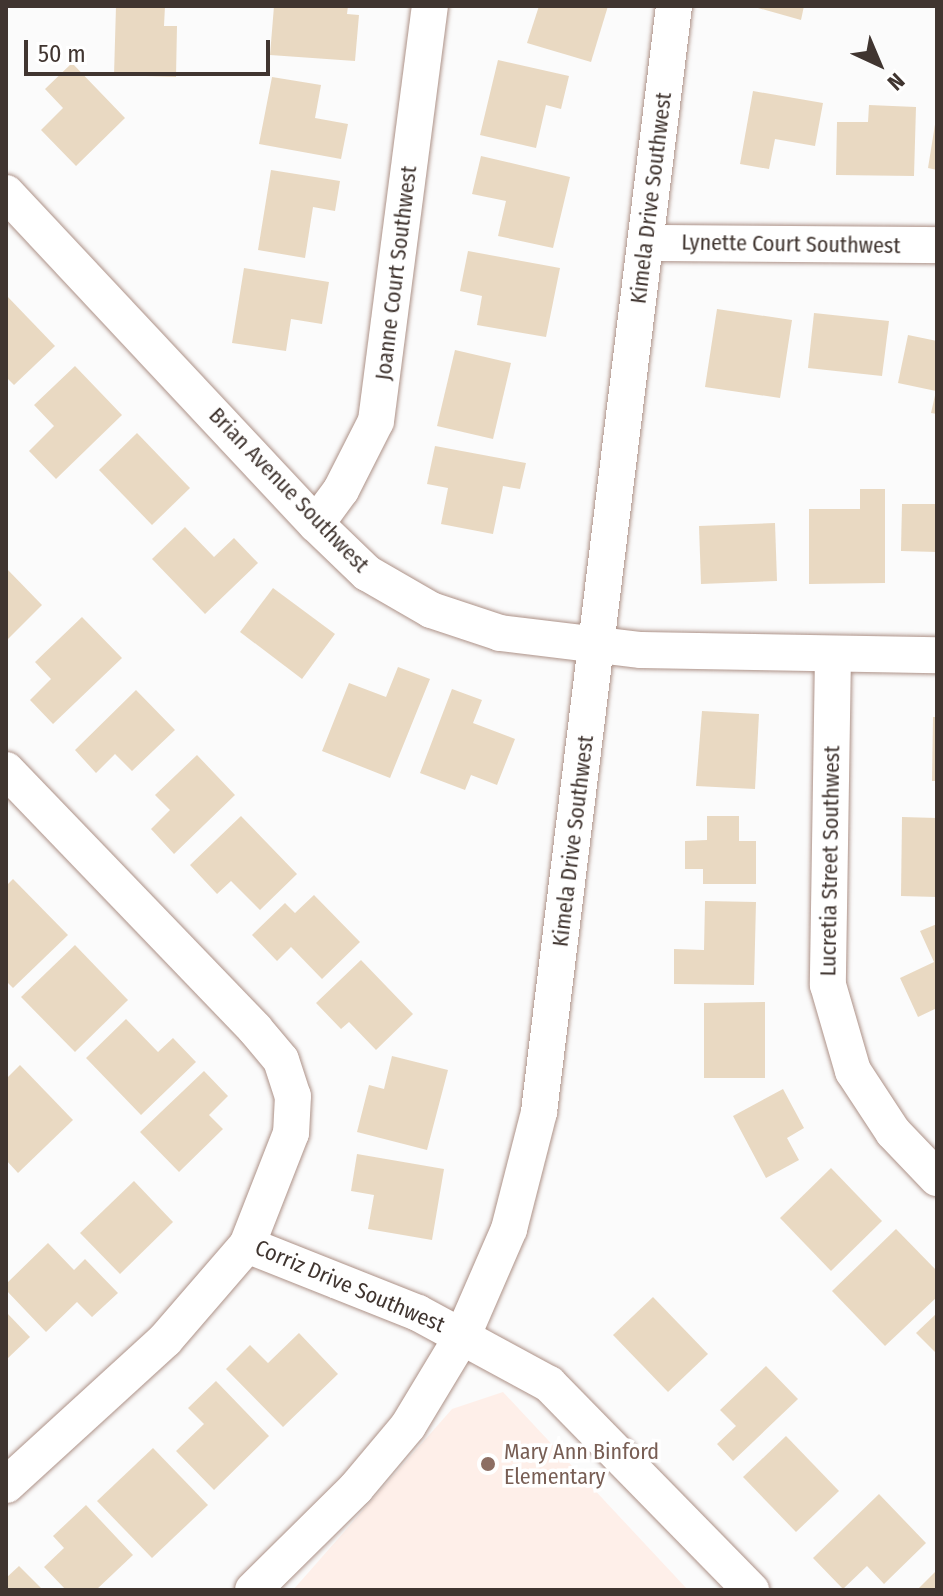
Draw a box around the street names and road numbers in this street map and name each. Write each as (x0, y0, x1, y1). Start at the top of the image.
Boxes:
street label: Kimela Drive Southwest (625, 91, 677, 305)
street label: Joanne Court Southwest (370, 164, 422, 382)
street label: Lynette Court Southwest (681, 229, 901, 259)
street label: Brian Avenue Southwest (204, 402, 374, 578)
street label: Kimela Drive Southwest (547, 734, 599, 948)
street label: Lucretia Street Southwest (815, 745, 845, 977)
street label: Corriz Drive Southwest (251, 1234, 449, 1338)

